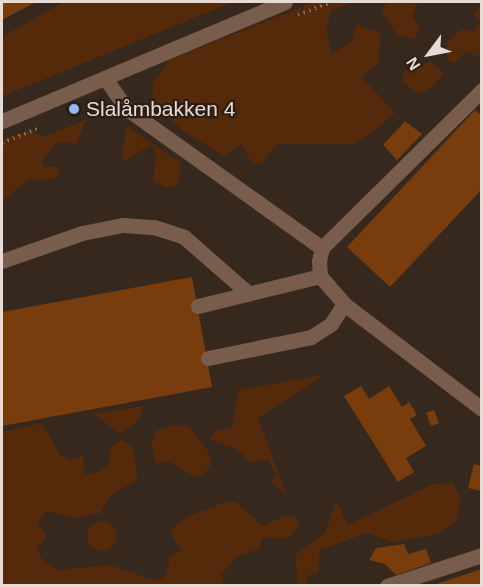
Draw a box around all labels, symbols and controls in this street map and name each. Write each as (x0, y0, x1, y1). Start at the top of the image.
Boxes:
north arrow (399, 24, 459, 84)
text: N (403, 54, 424, 73)
place label: Slalåmbakken 4 (86, 96, 235, 122)
marker: Slalåmbakken 4 (67, 102, 81, 116)

